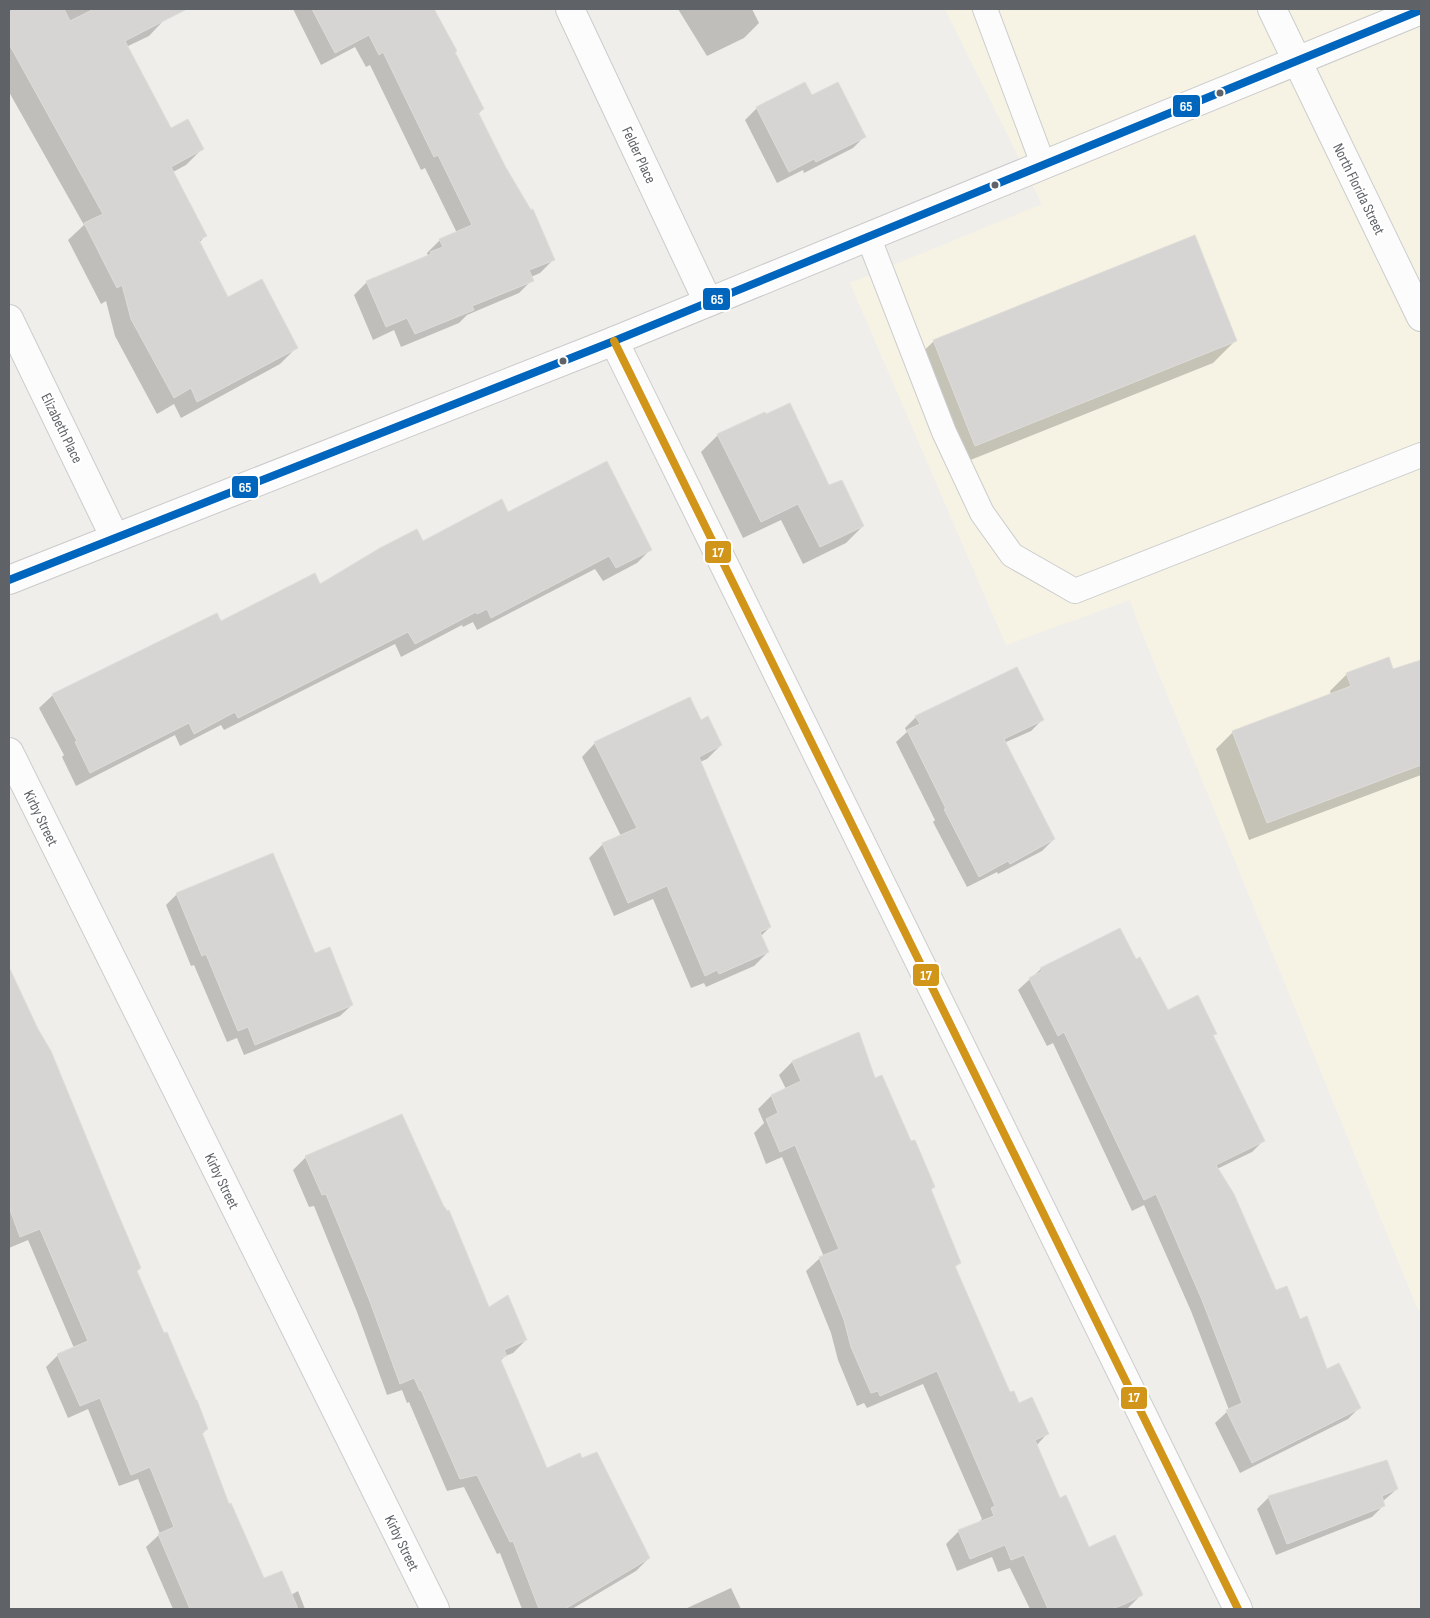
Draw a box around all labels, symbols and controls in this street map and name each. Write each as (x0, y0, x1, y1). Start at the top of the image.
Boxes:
unlabelled marker (1215, 88, 1225, 98)
line badge: 65 (1172, 94, 1201, 118)
text: 65 (1180, 98, 1192, 115)
street label: Felder Place (617, 124, 660, 186)
street label: North Florida Street (1328, 140, 1389, 239)
unlabelled marker (990, 180, 1000, 190)
line badge: 65 (702, 287, 731, 311)
text: 65 (711, 291, 723, 308)
unlabelled marker (558, 356, 568, 366)
street label: Elizabeth Place (36, 390, 87, 466)
line badge: 65 (231, 475, 259, 499)
text: 65 (239, 479, 251, 496)
line badge: 17 (704, 540, 732, 564)
text: 17 (712, 544, 725, 561)
street label: Kirby Street (19, 787, 62, 850)
line badge: 17 (912, 963, 940, 987)
text: 17 (920, 967, 933, 984)
street label: Kirby Street (200, 1150, 243, 1213)
line badge: 17 (1120, 1386, 1148, 1410)
text: 17 (1128, 1389, 1141, 1406)
street label: Kirby Street (380, 1512, 423, 1575)

